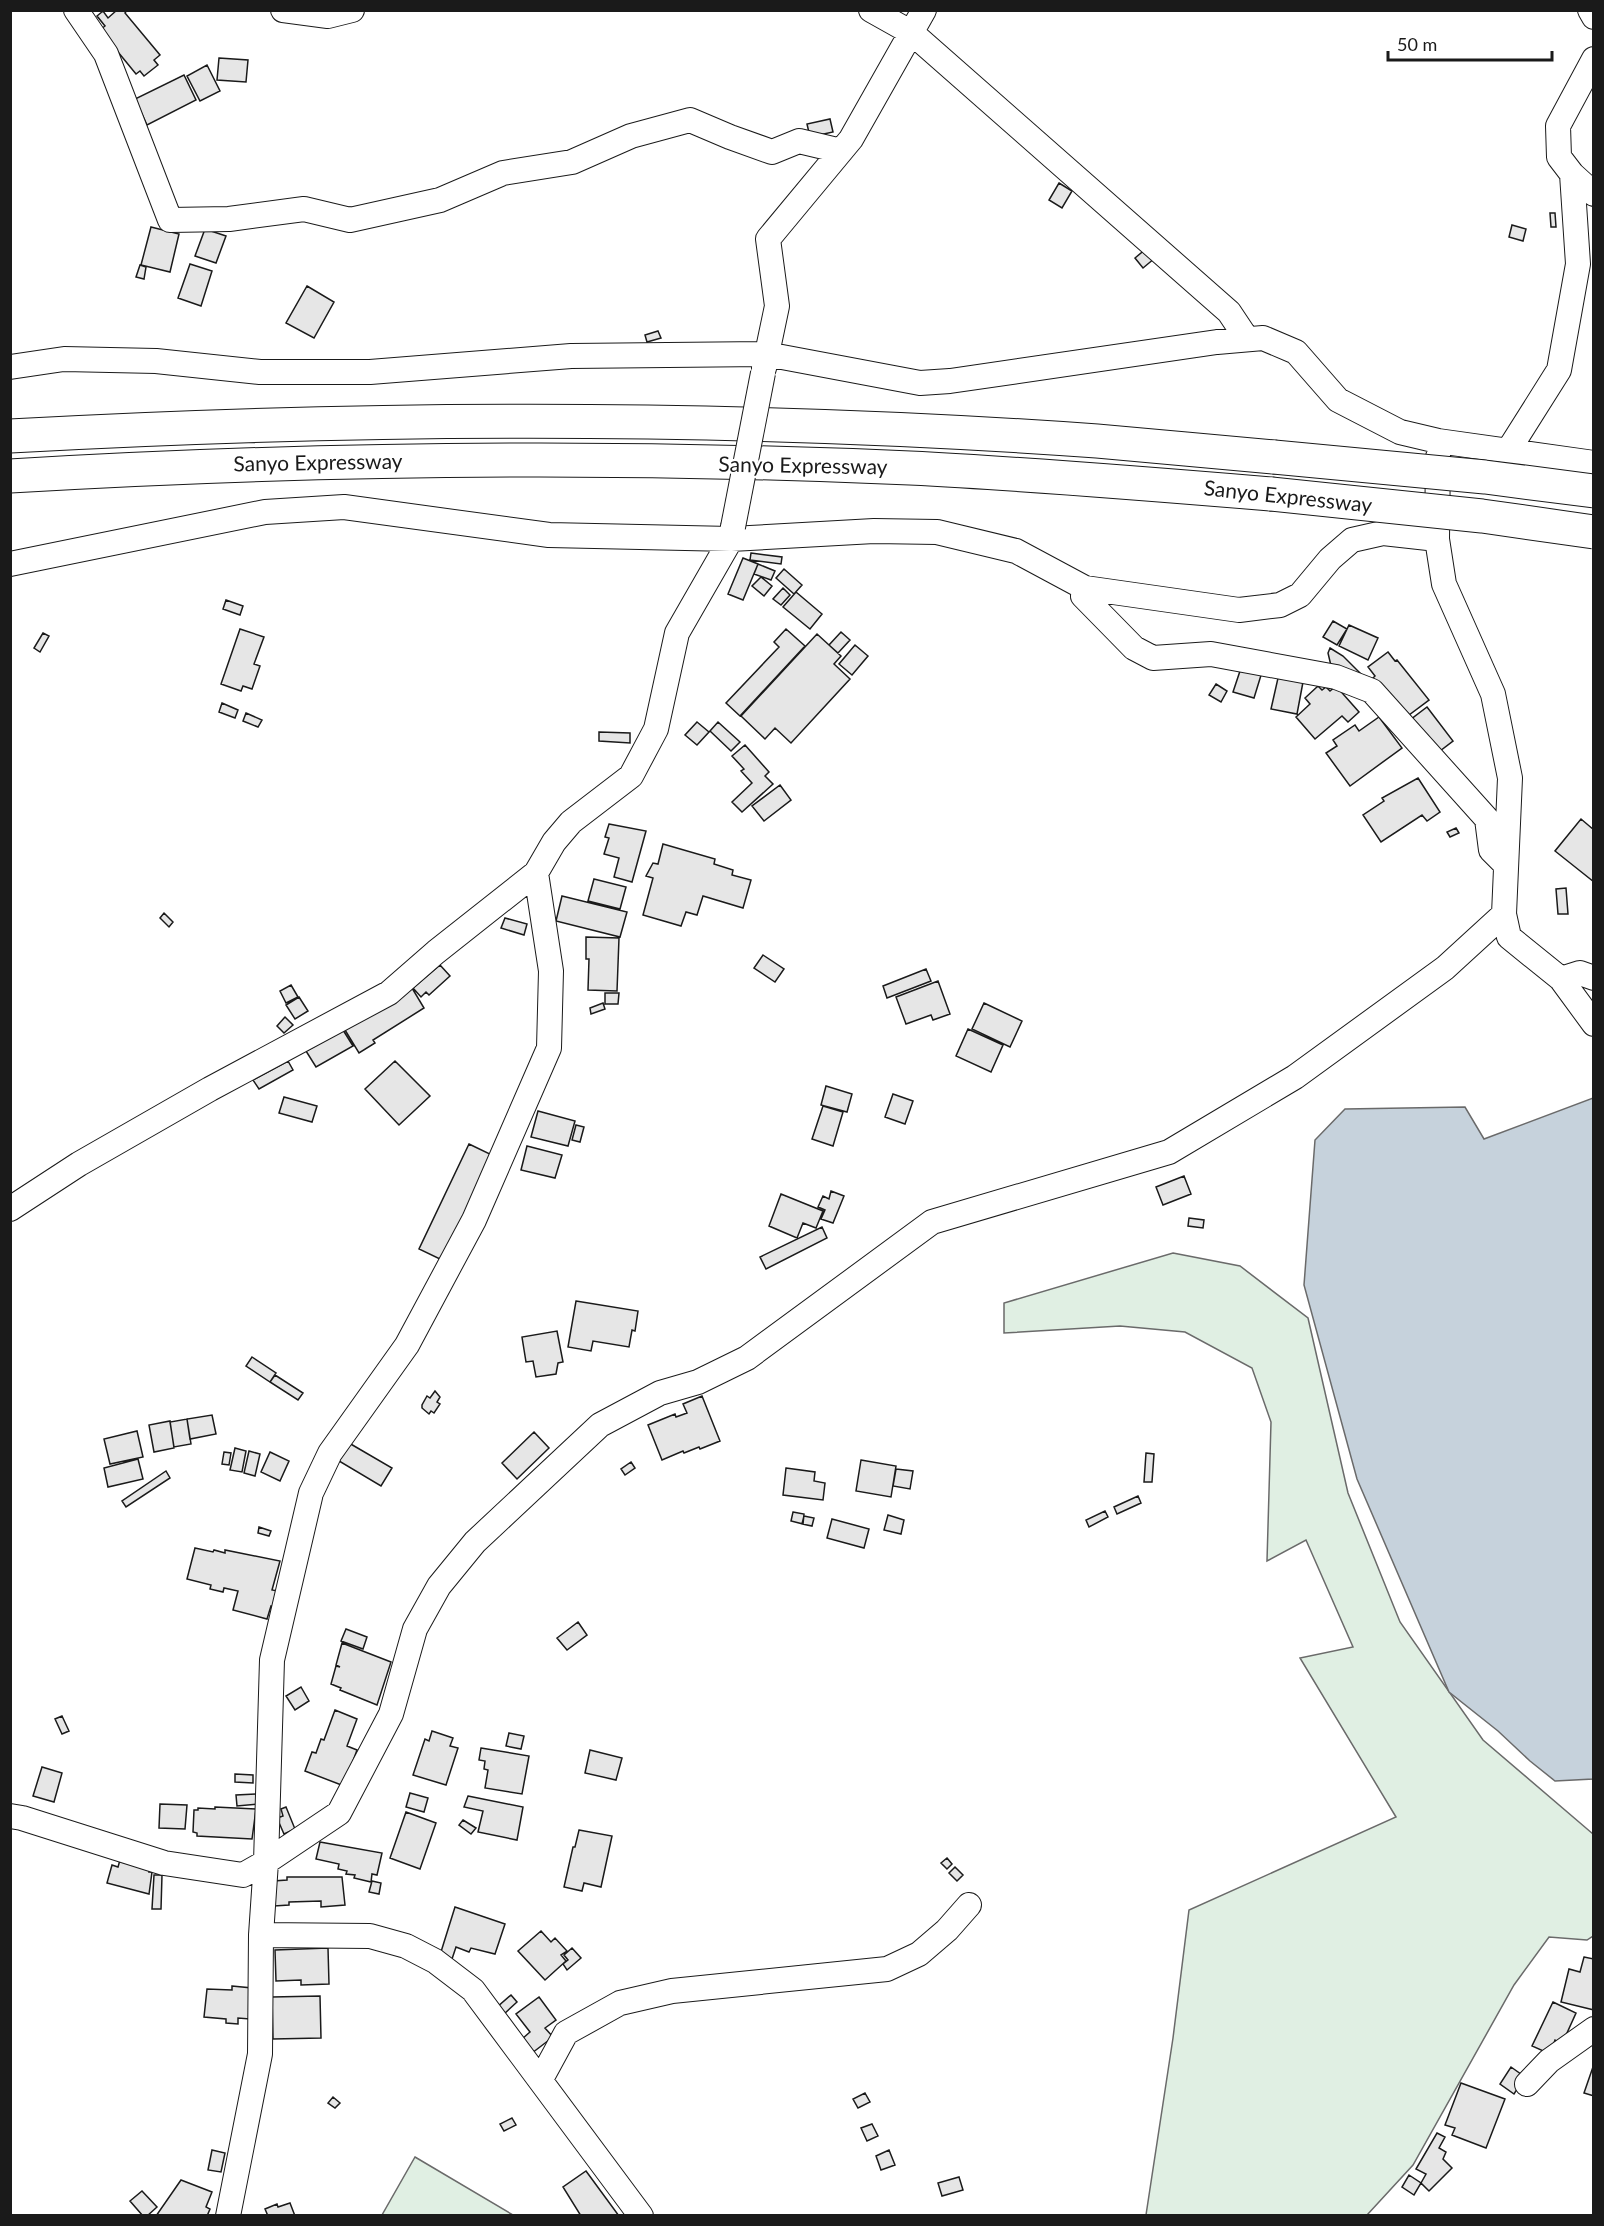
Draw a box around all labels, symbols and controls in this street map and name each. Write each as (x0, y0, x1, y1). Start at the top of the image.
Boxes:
scale bar (1388, 24, 1552, 62)
text: 50 m (1397, 33, 1437, 55)
street label: Sanyo Expressway (233, 448, 403, 475)
street label: Sanyo Expressway (718, 451, 888, 478)
street label: Sanyo Expressway (1203, 474, 1374, 517)

